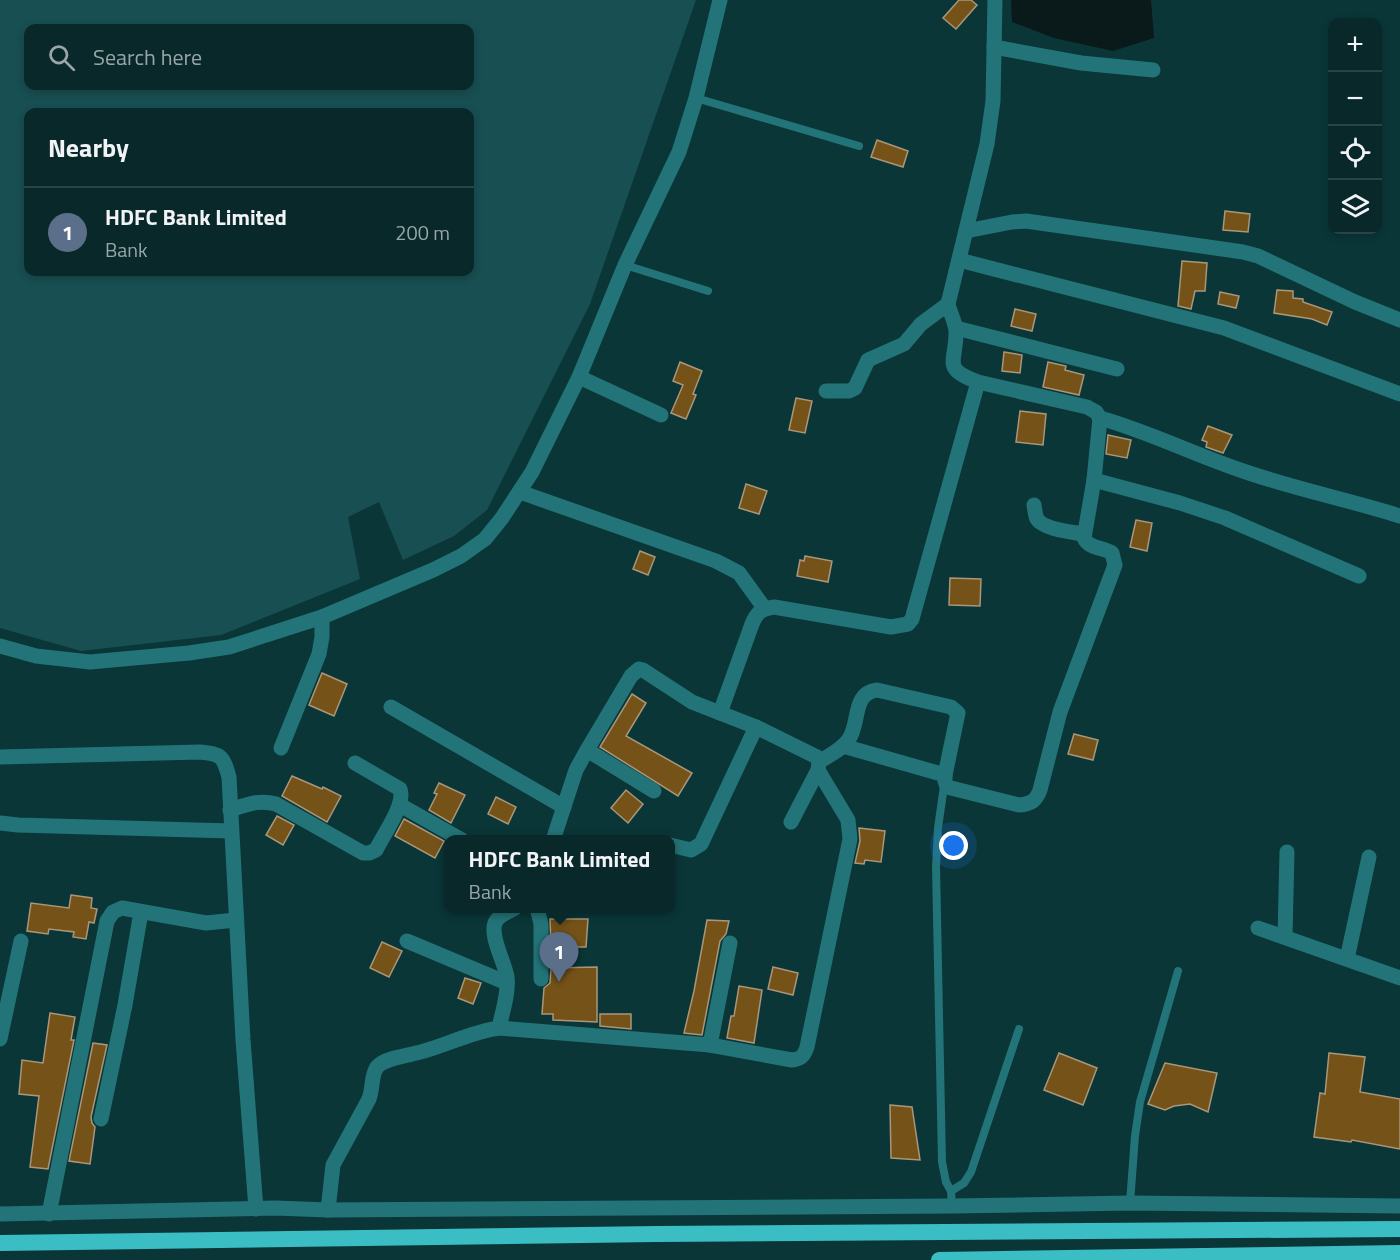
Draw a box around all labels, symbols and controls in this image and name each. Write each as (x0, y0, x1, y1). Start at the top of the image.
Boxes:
map controls (1328, 18, 1382, 234)
button: + (1328, 18, 1382, 72)
search box (24, 24, 474, 90)
text: Search here (93, 40, 202, 74)
icon: search (45, 41, 78, 74)
button: − (1328, 72, 1382, 126)
button: locate (1328, 126, 1382, 180)
text: Nearby (48, 128, 129, 167)
button: layers (1328, 180, 1382, 234)
text: HDFC Bank Limited (105, 200, 287, 234)
text: 1 (62, 217, 73, 248)
text: 200 m (395, 217, 450, 248)
text: Bank (105, 234, 148, 265)
your location (939, 831, 968, 860)
popup (444, 835, 675, 913)
text: HDFC Bank Limited (469, 842, 650, 876)
text: Bank (469, 876, 511, 907)
pin: 1 (540, 932, 578, 982)

